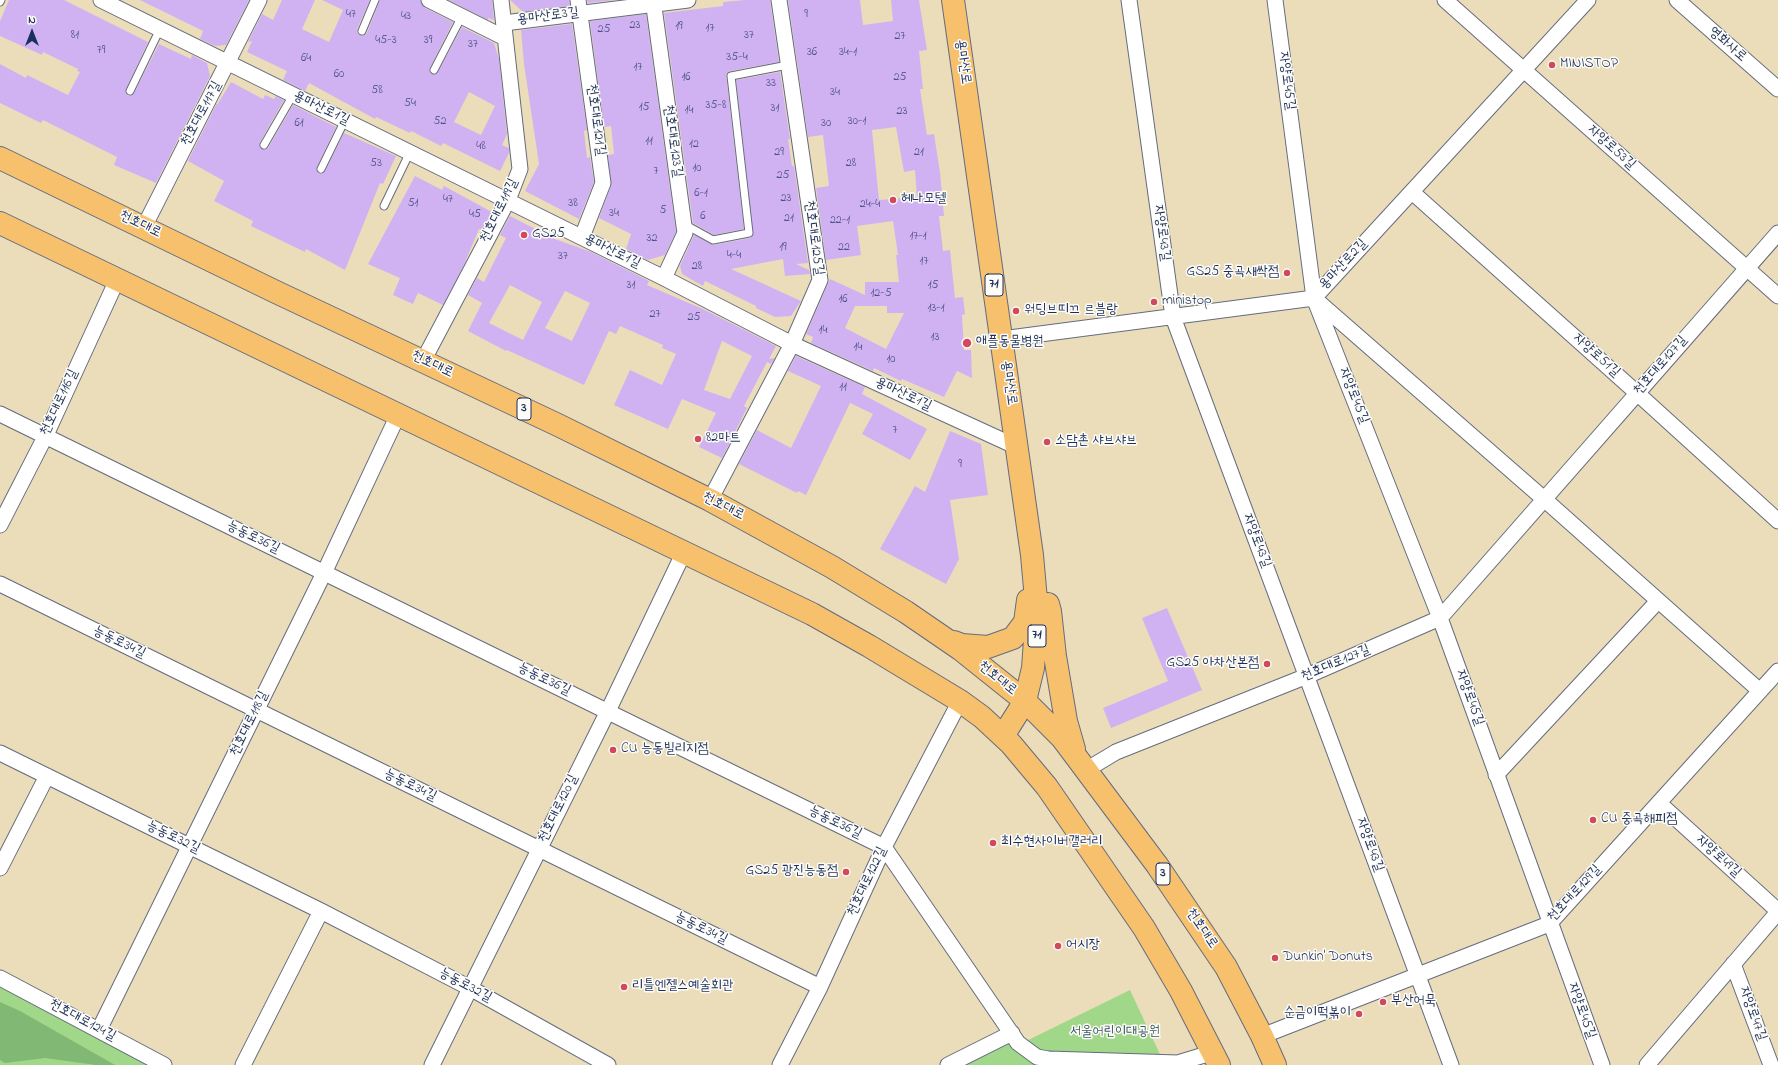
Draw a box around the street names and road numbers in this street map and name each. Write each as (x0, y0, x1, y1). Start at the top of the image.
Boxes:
street label: 용마산로3길 (516, 5, 580, 29)
street label: 영화사로 (1704, 24, 1750, 66)
street label: 용마산로 (951, 39, 973, 85)
street label: 자양로45길 (1274, 51, 1298, 111)
street label: 천호대로117길 (178, 79, 226, 149)
street label: 천호대로121길 (582, 83, 608, 157)
street label: 용마산로1길 (290, 88, 352, 130)
street label: 천호대로123길 (659, 103, 685, 179)
street label: 자양로53길 (1584, 122, 1638, 174)
street label: 천호대로119길 (477, 176, 523, 246)
street label: 천호대로125길 (799, 199, 827, 277)
street label: 자양로43길 (1149, 204, 1173, 262)
street label: 천호대로 (116, 208, 164, 242)
street label: 용마산로1길 (581, 231, 643, 273)
street label: 용마산로2길 (1316, 236, 1372, 294)
road number: 71 (985, 274, 1003, 296)
street label: 자양로51길 (1569, 331, 1623, 381)
street label: 천호대로127길 (1631, 333, 1691, 399)
street label: 천호대로 (408, 348, 456, 382)
street label: 용마산로 (997, 360, 1019, 406)
street label: 자양로45길 (1334, 366, 1372, 426)
street label: 천호대로116길 (37, 367, 83, 439)
street label: 용마산로1길 (872, 375, 934, 415)
road number: 3 (517, 398, 531, 420)
street label: 천호대로 (699, 489, 747, 525)
street label: 자양로43길 (1238, 512, 1274, 570)
street label: 능동로36길 (224, 518, 282, 558)
street label: 능동로34길 (90, 623, 148, 663)
road number: 71 (1028, 625, 1046, 647)
street label: 천호대로127길 (1299, 642, 1373, 686)
street label: 천호대로 (974, 658, 1020, 700)
street label: 능동로36길 (515, 660, 573, 700)
street label: 자양로45길 (1451, 667, 1487, 729)
street label: 천호대로118길 (227, 689, 273, 759)
street label: 능동로34길 (381, 766, 439, 806)
street label: 천호대로120길 (535, 772, 583, 846)
street label: 능동로36길 (806, 803, 864, 843)
street label: 자양로43길 (1351, 816, 1387, 874)
street label: 능동로32길 (143, 818, 203, 858)
street label: 자양로49길 (1692, 832, 1744, 882)
street label: 천호대로122길 (845, 845, 891, 919)
street label: 천호대로129길 (1544, 862, 1606, 926)
road number: 3 (1156, 863, 1170, 885)
street label: 천호대로 (1181, 906, 1221, 952)
street label: 능동로34길 (672, 909, 730, 949)
street label: 능동로32길 (436, 965, 494, 1007)
street label: 자양로45길 (1563, 980, 1599, 1042)
street label: 자양로47길 (1734, 985, 1770, 1043)
street label: 천호대로124길 (46, 996, 118, 1046)

